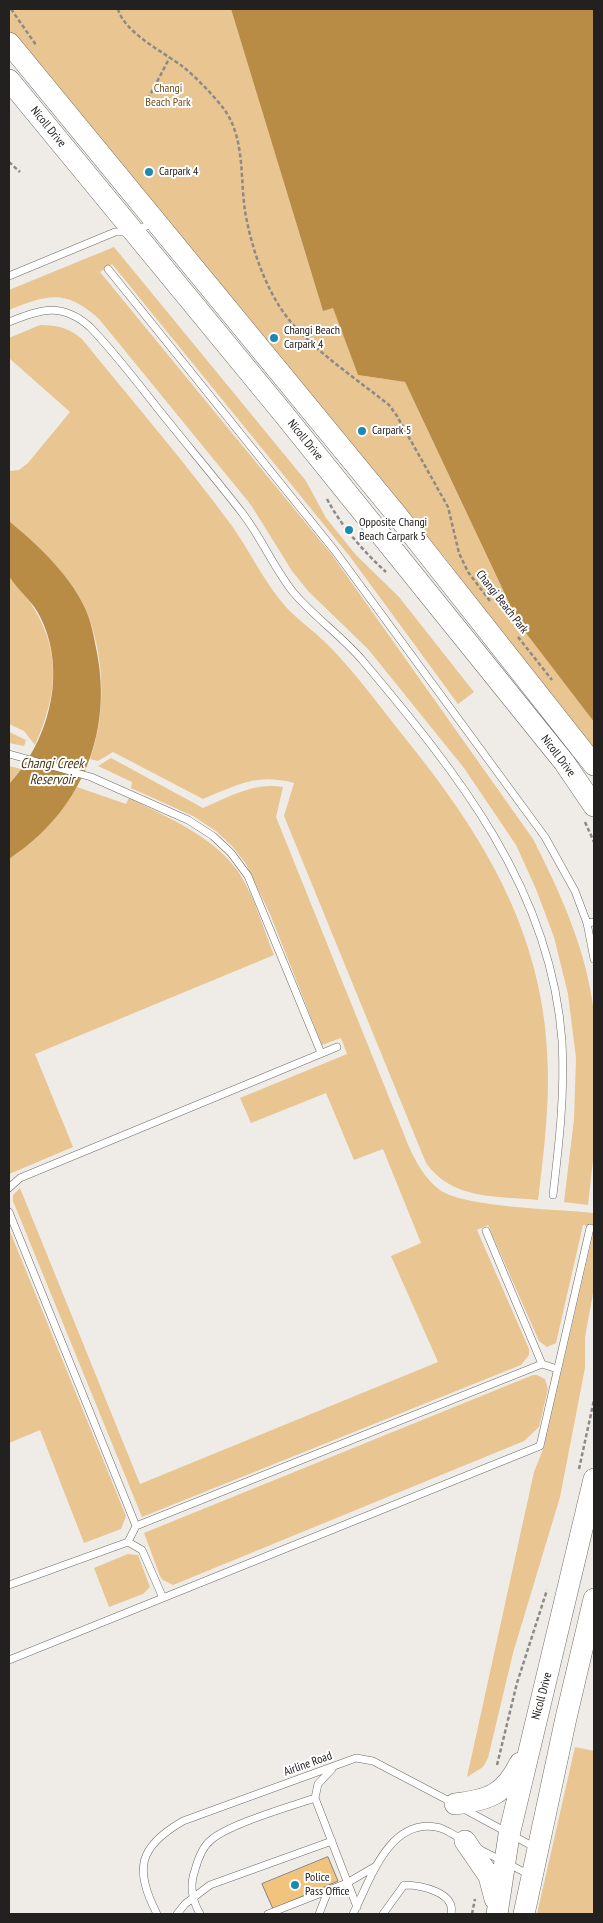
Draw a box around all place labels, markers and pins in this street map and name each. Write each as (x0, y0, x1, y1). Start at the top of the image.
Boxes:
place label: Carpark 4 (159, 165, 198, 179)
marker: Carpark 4 (143, 166, 155, 178)
place label: Changi Beach Carpark 4 (284, 324, 340, 352)
marker: Changi Beach Carpark 4 (268, 332, 280, 344)
place label: Carpark 5 (372, 424, 411, 438)
marker: Carpark 5 (356, 425, 368, 437)
place label: Opposite Changi Beach Carpark 5 (359, 516, 427, 544)
marker: Opposite Changi Beach Carpark 5 (343, 524, 355, 536)
place label: Police Pass Office (305, 1871, 349, 1899)
marker: Police Pass Office (289, 1879, 301, 1891)

